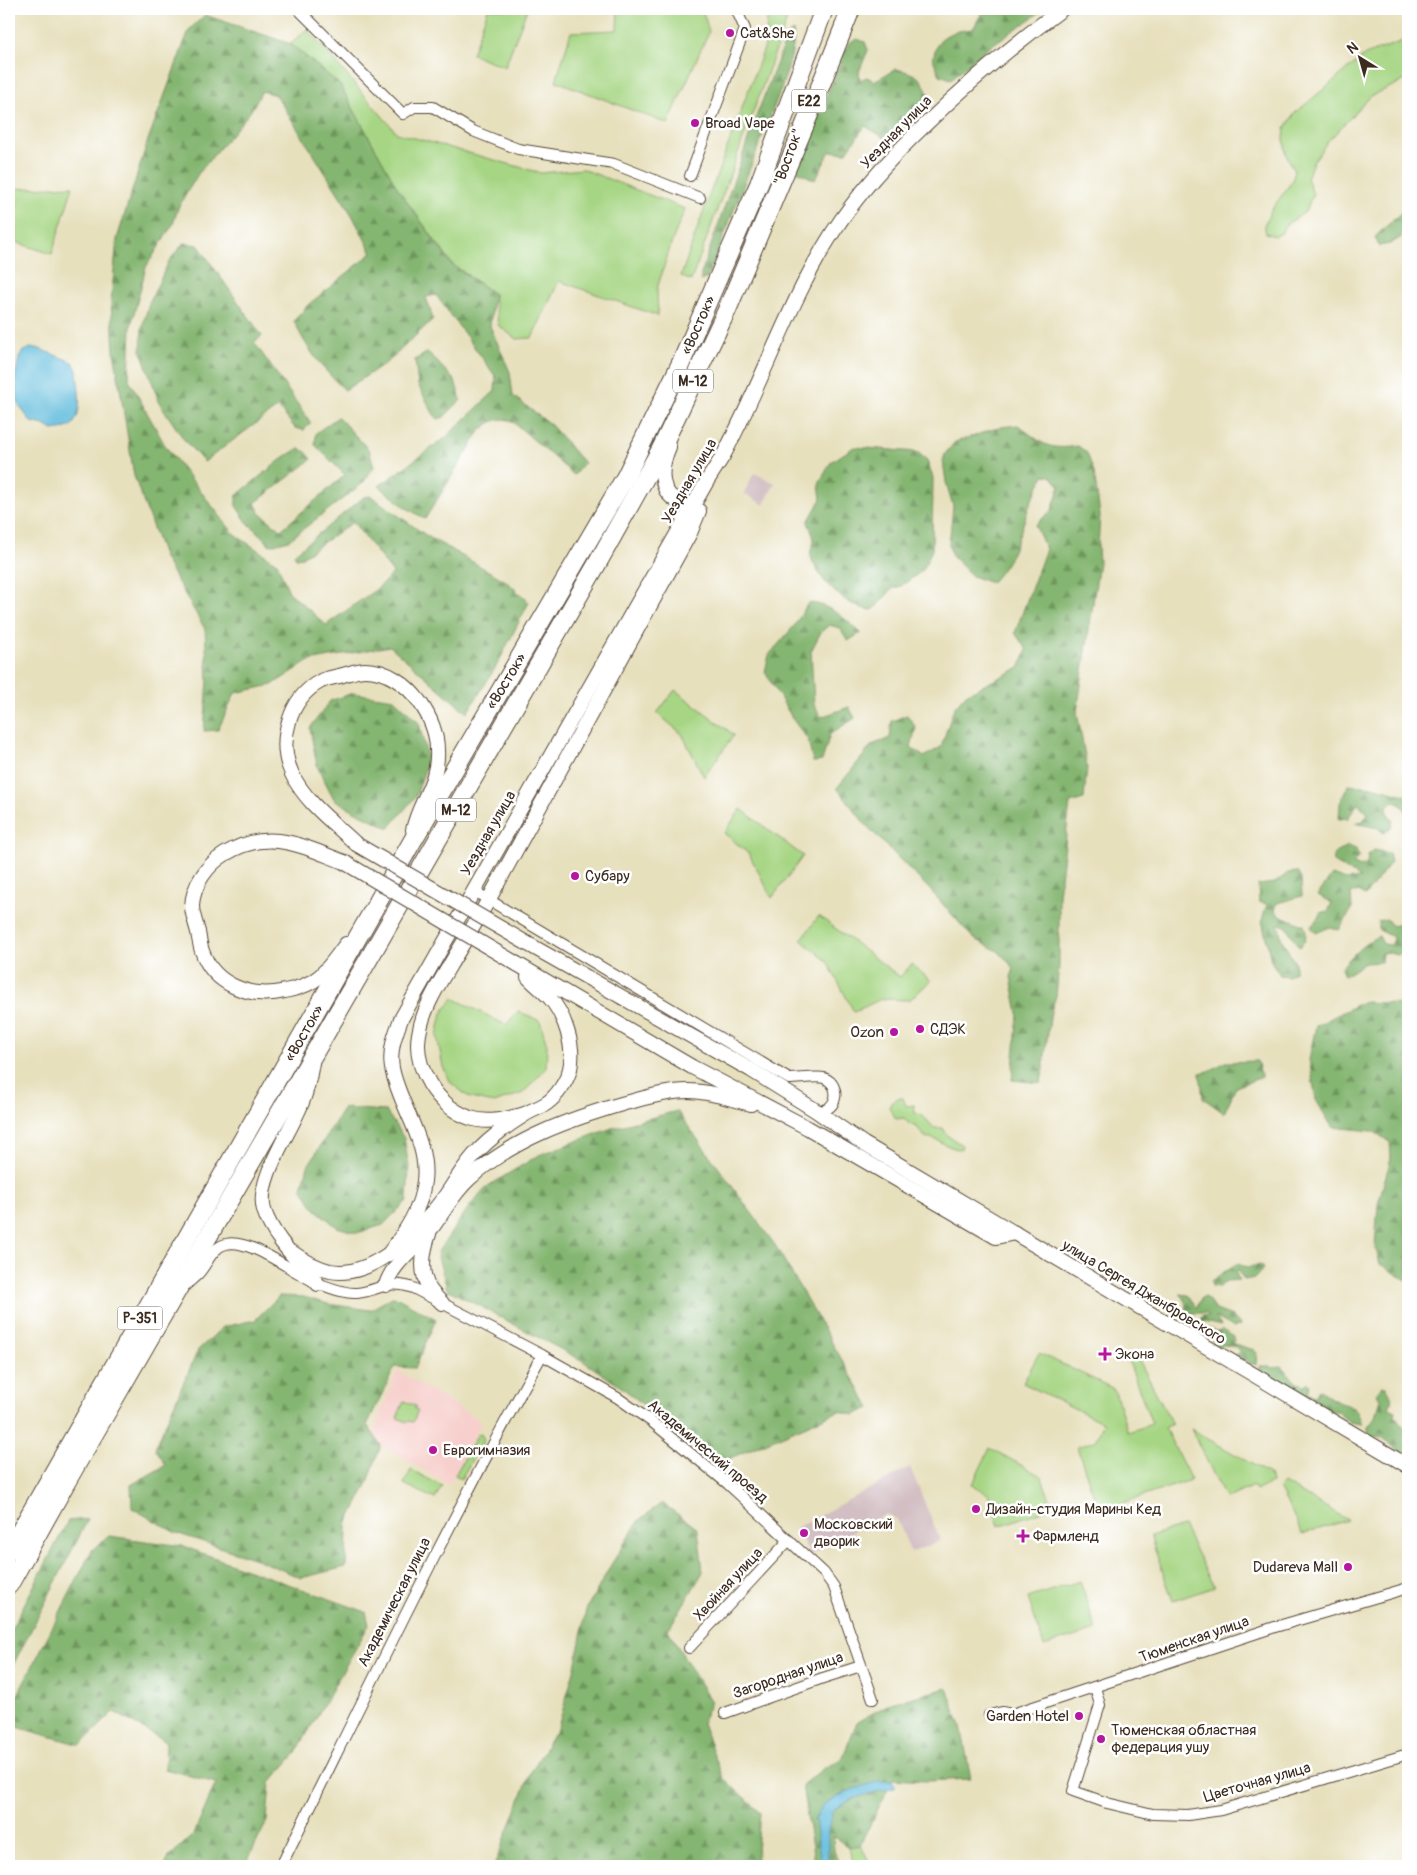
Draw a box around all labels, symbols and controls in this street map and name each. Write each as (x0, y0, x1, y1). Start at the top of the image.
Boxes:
place label: Cat&She (740, 24, 795, 43)
marker: Cat&She (724, 27, 736, 39)
north arrow (1334, 32, 1384, 82)
text: N (1344, 38, 1361, 58)
road number: E22 (792, 90, 826, 112)
street label: Уездная улица (857, 92, 936, 173)
place label: Broad Vape (705, 114, 775, 133)
marker: Broad Vape (689, 117, 701, 129)
street label: "Восток" (769, 126, 808, 188)
street label: «Восток» (677, 293, 720, 358)
road number: М-12 (673, 370, 713, 392)
street label: Уездная улица (658, 435, 721, 527)
street label: «Восток» (482, 649, 531, 713)
street label: Уездная улица (457, 787, 520, 879)
road number: М-12 (436, 798, 476, 822)
place label: Субару (585, 867, 630, 886)
marker: Субару (569, 870, 581, 882)
street label: «Восток» (281, 1001, 328, 1065)
place label: СДЭК (930, 1020, 966, 1039)
place label: Ozon (850, 1023, 884, 1042)
marker: СДЭК (914, 1023, 926, 1035)
marker: Ozon (888, 1026, 900, 1038)
street label: улица Сергея Джанбровского (1057, 1235, 1229, 1349)
road number: Р-351 (118, 1306, 162, 1330)
place label: Экона (1115, 1345, 1154, 1364)
marker: Экона (1099, 1348, 1111, 1360)
street label: Академический проезд (644, 1395, 772, 1507)
place label: Еврогимназия (443, 1441, 530, 1460)
marker: Еврогимназия (427, 1444, 439, 1456)
place label: Дизайн-студия Марины Кед (985, 1500, 1161, 1519)
marker: Дизайн-студия Марины Кед (970, 1503, 982, 1515)
place label: Московский дворик (814, 1515, 893, 1551)
marker: Московский дворик (798, 1527, 810, 1539)
place label: Фармленд (1033, 1527, 1099, 1546)
marker: Фармленд (1017, 1530, 1029, 1542)
street label: Академическая улица (354, 1534, 435, 1670)
street label: Хвойная улица (690, 1544, 767, 1625)
place label: Dudareva Mall (1253, 1558, 1338, 1577)
marker: Dudareva Mall (1342, 1561, 1354, 1573)
street label: Тюменская улица (1137, 1612, 1252, 1667)
street label: Загородная улица (731, 1648, 846, 1703)
place label: Garden Hotel (986, 1707, 1069, 1726)
marker: Garden Hotel (1073, 1710, 1085, 1722)
place label: Тюменская областная федерация ушу (1111, 1721, 1256, 1757)
marker: Тюменская областная федерация ушу (1095, 1733, 1107, 1745)
street label: Цветочная улица (1201, 1758, 1313, 1807)

